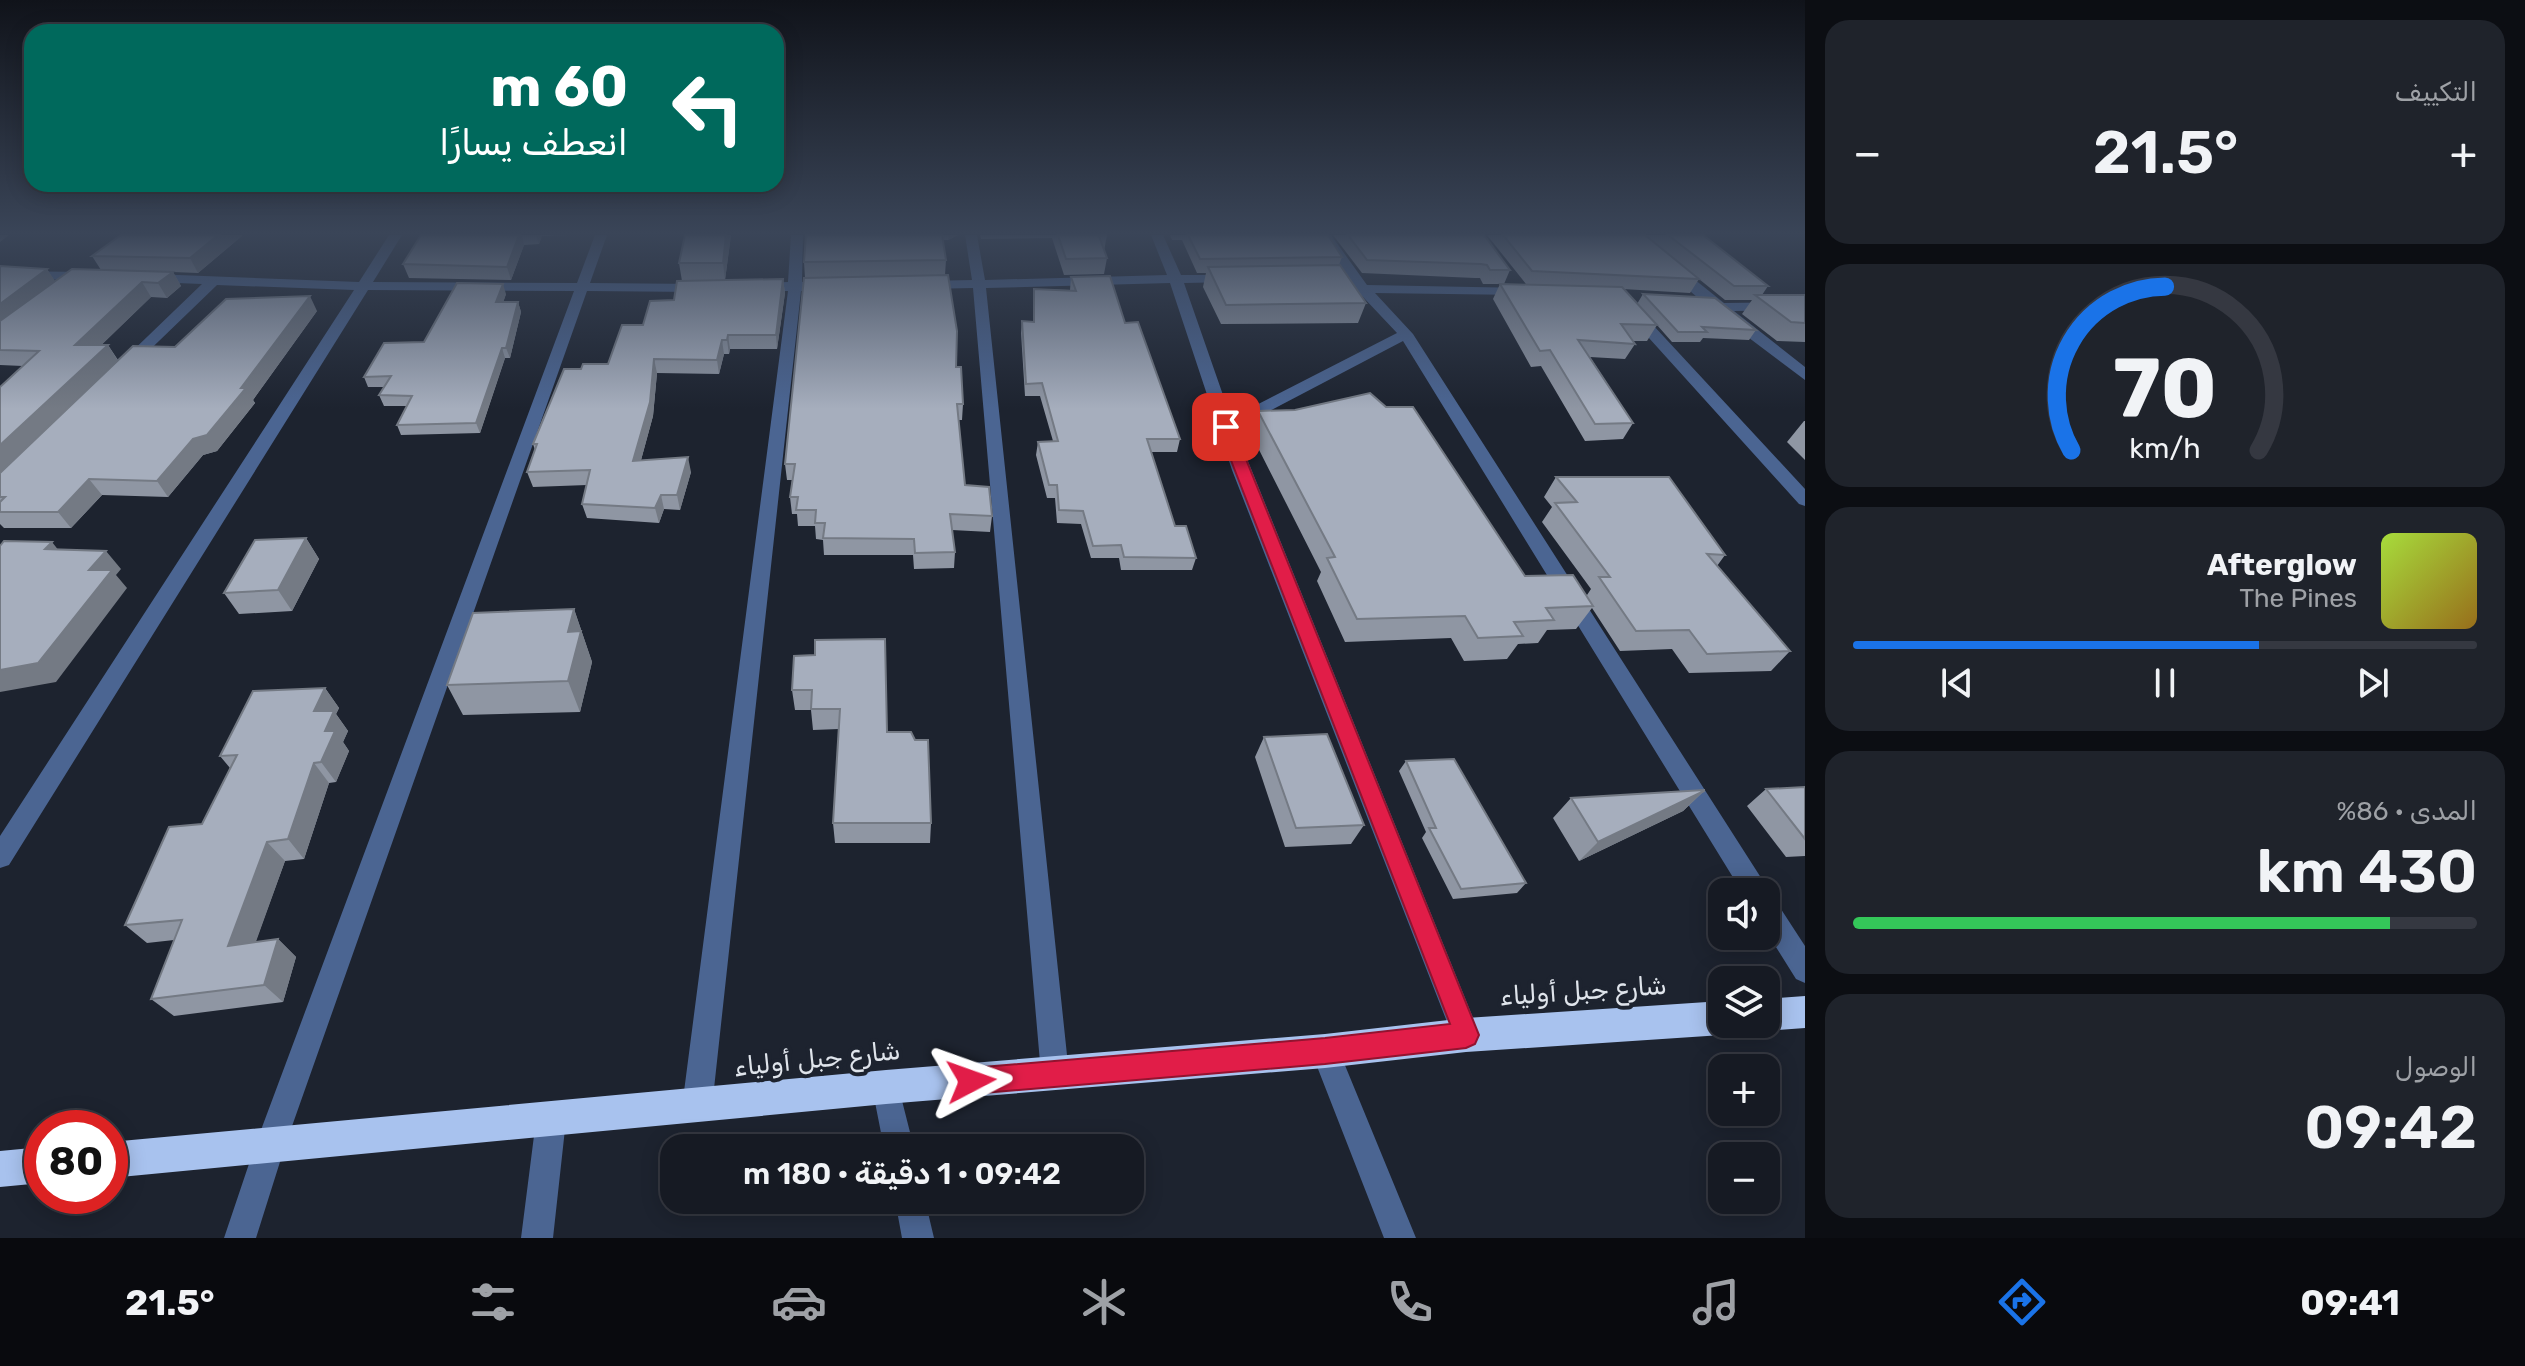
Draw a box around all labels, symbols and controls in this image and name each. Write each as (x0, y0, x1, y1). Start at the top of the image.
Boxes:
text: 60 m (490, 54, 628, 120)
icon: left (656, 56, 760, 160)
text: التكييف (2395, 77, 2477, 108)
text: 21.5° (2093, 117, 2238, 188)
text: انعطف يسارًا (439, 121, 628, 164)
text: − (1853, 127, 1882, 179)
text: + (2450, 127, 2477, 179)
text: 70 (2113, 339, 2217, 438)
pin (1192, 393, 1260, 461)
icon: arrive (1204, 405, 1248, 449)
text: km/h (2129, 432, 2201, 466)
text: Afterglow (2207, 547, 2357, 583)
text: The Pines (2239, 583, 2357, 614)
icon: previous (1935, 661, 1979, 705)
icon: pause (2143, 661, 2187, 705)
icon: next (2351, 661, 2395, 705)
text: المدى · 86% (2337, 796, 2477, 827)
text: 430 km (2256, 836, 2477, 907)
map controls (1708, 878, 1780, 1214)
button: sound (1708, 878, 1780, 950)
button: layers (1708, 966, 1780, 1038)
street label: شارع جبل أولياء (1498, 970, 1668, 1014)
street label: شارع جبل أولياء (732, 1035, 902, 1085)
position arrow (929, 1039, 1013, 1123)
text: الوصول (2395, 1052, 2477, 1083)
button: + (1708, 1054, 1780, 1126)
text: 09:42 (2304, 1092, 2477, 1163)
speed limit sign: 80 (24, 1110, 128, 1214)
button: − (1708, 1142, 1780, 1214)
text: 09:42 · 1 دقيقة · 180 m (743, 1156, 1061, 1192)
icon: filters (465, 1274, 521, 1330)
icon: car (771, 1274, 827, 1330)
icon: climate (1076, 1274, 1132, 1330)
icon: phone (1382, 1274, 1438, 1330)
icon: music (1688, 1274, 1744, 1330)
icon: directions (1994, 1274, 2050, 1330)
text: 21.5° (125, 1281, 215, 1324)
text: 09:41 (2300, 1281, 2400, 1324)

